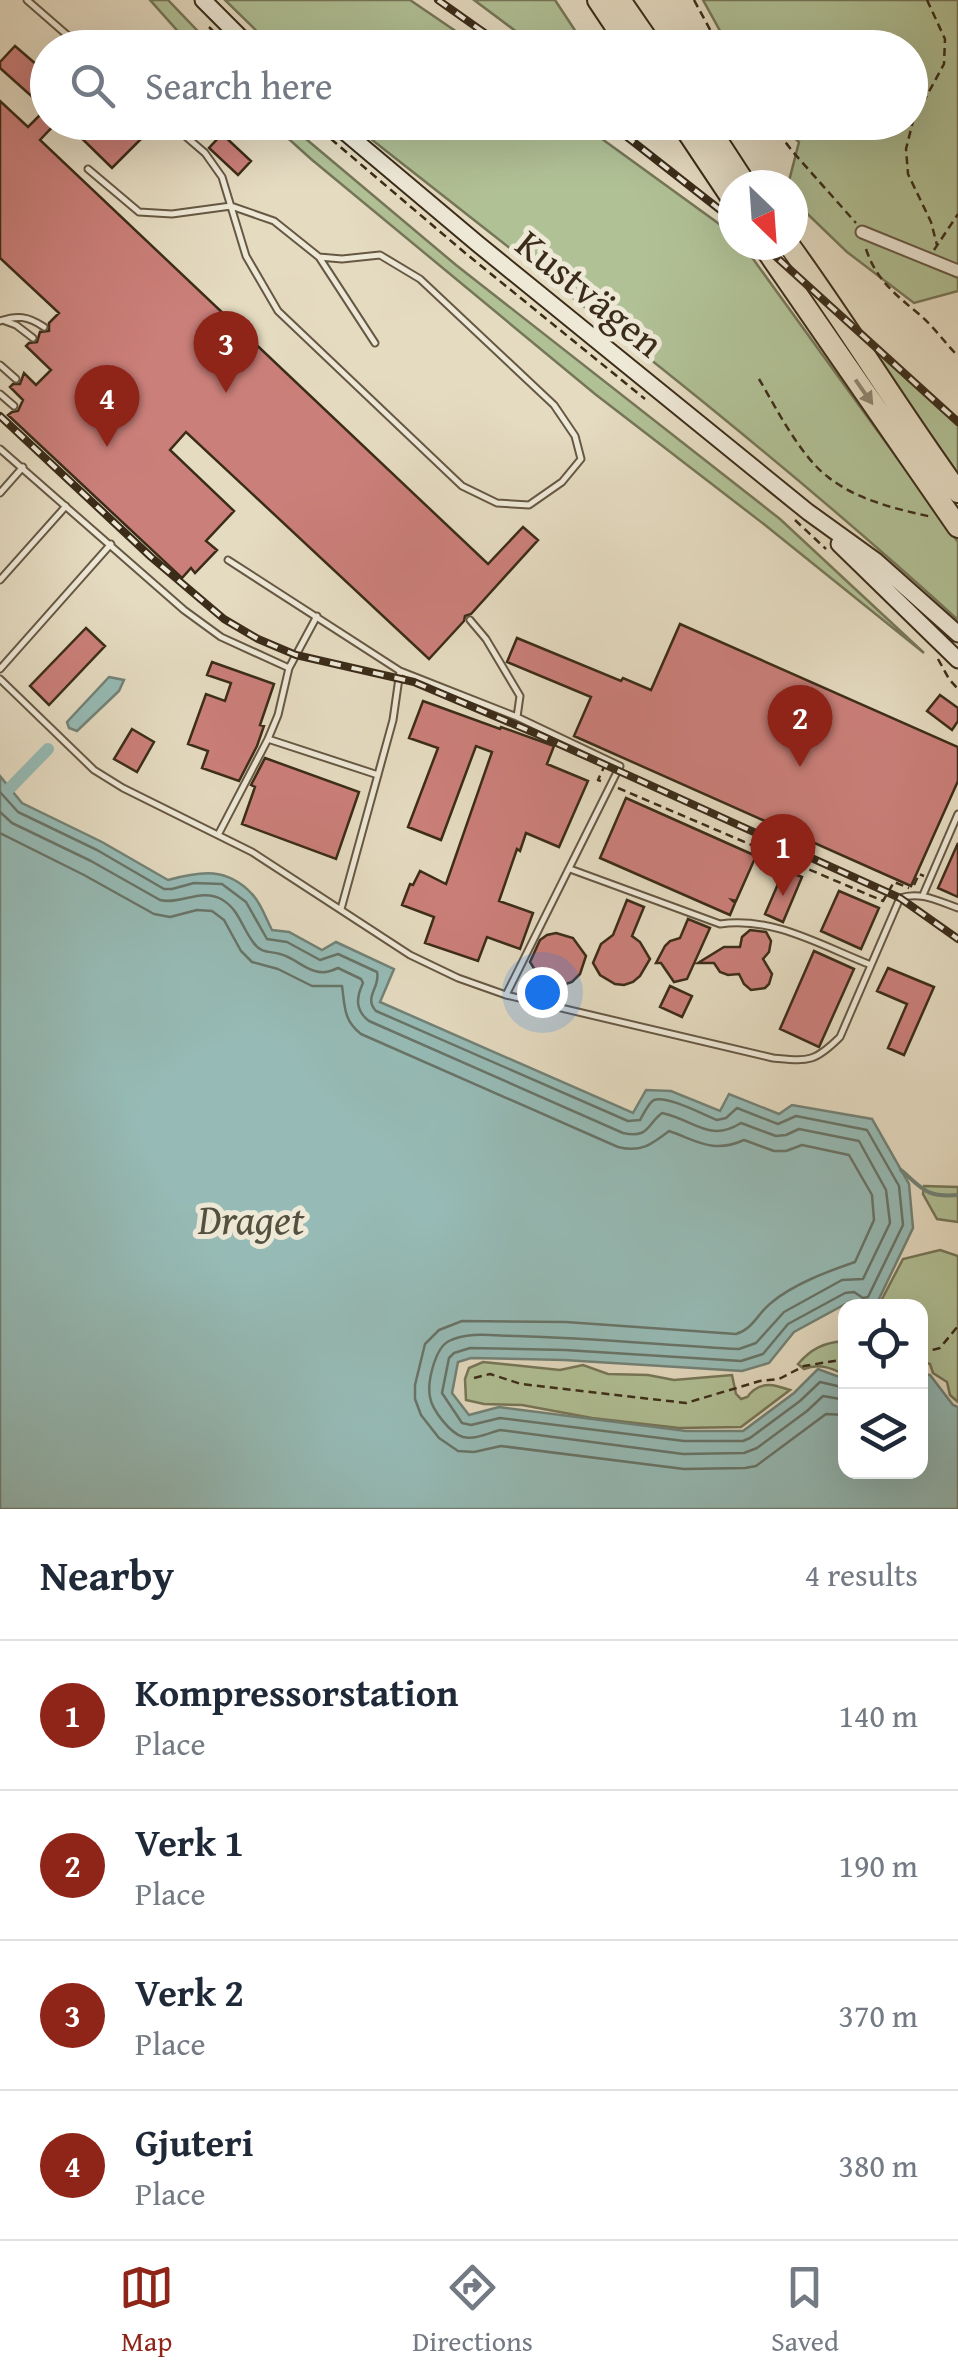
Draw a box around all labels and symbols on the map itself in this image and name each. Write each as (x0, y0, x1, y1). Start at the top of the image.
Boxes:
north arrow (718, 170, 808, 260)
street label: Kustvägen (504, 215, 677, 371)
pin: 3 (194, 310, 258, 393)
pin: 4 (74, 364, 140, 447)
one-way arrow (854, 379, 873, 406)
pin: 2 (768, 684, 832, 767)
pin: 1 (750, 814, 816, 896)
your location (517, 967, 568, 1018)
water label: Draget (197, 1188, 305, 1249)

